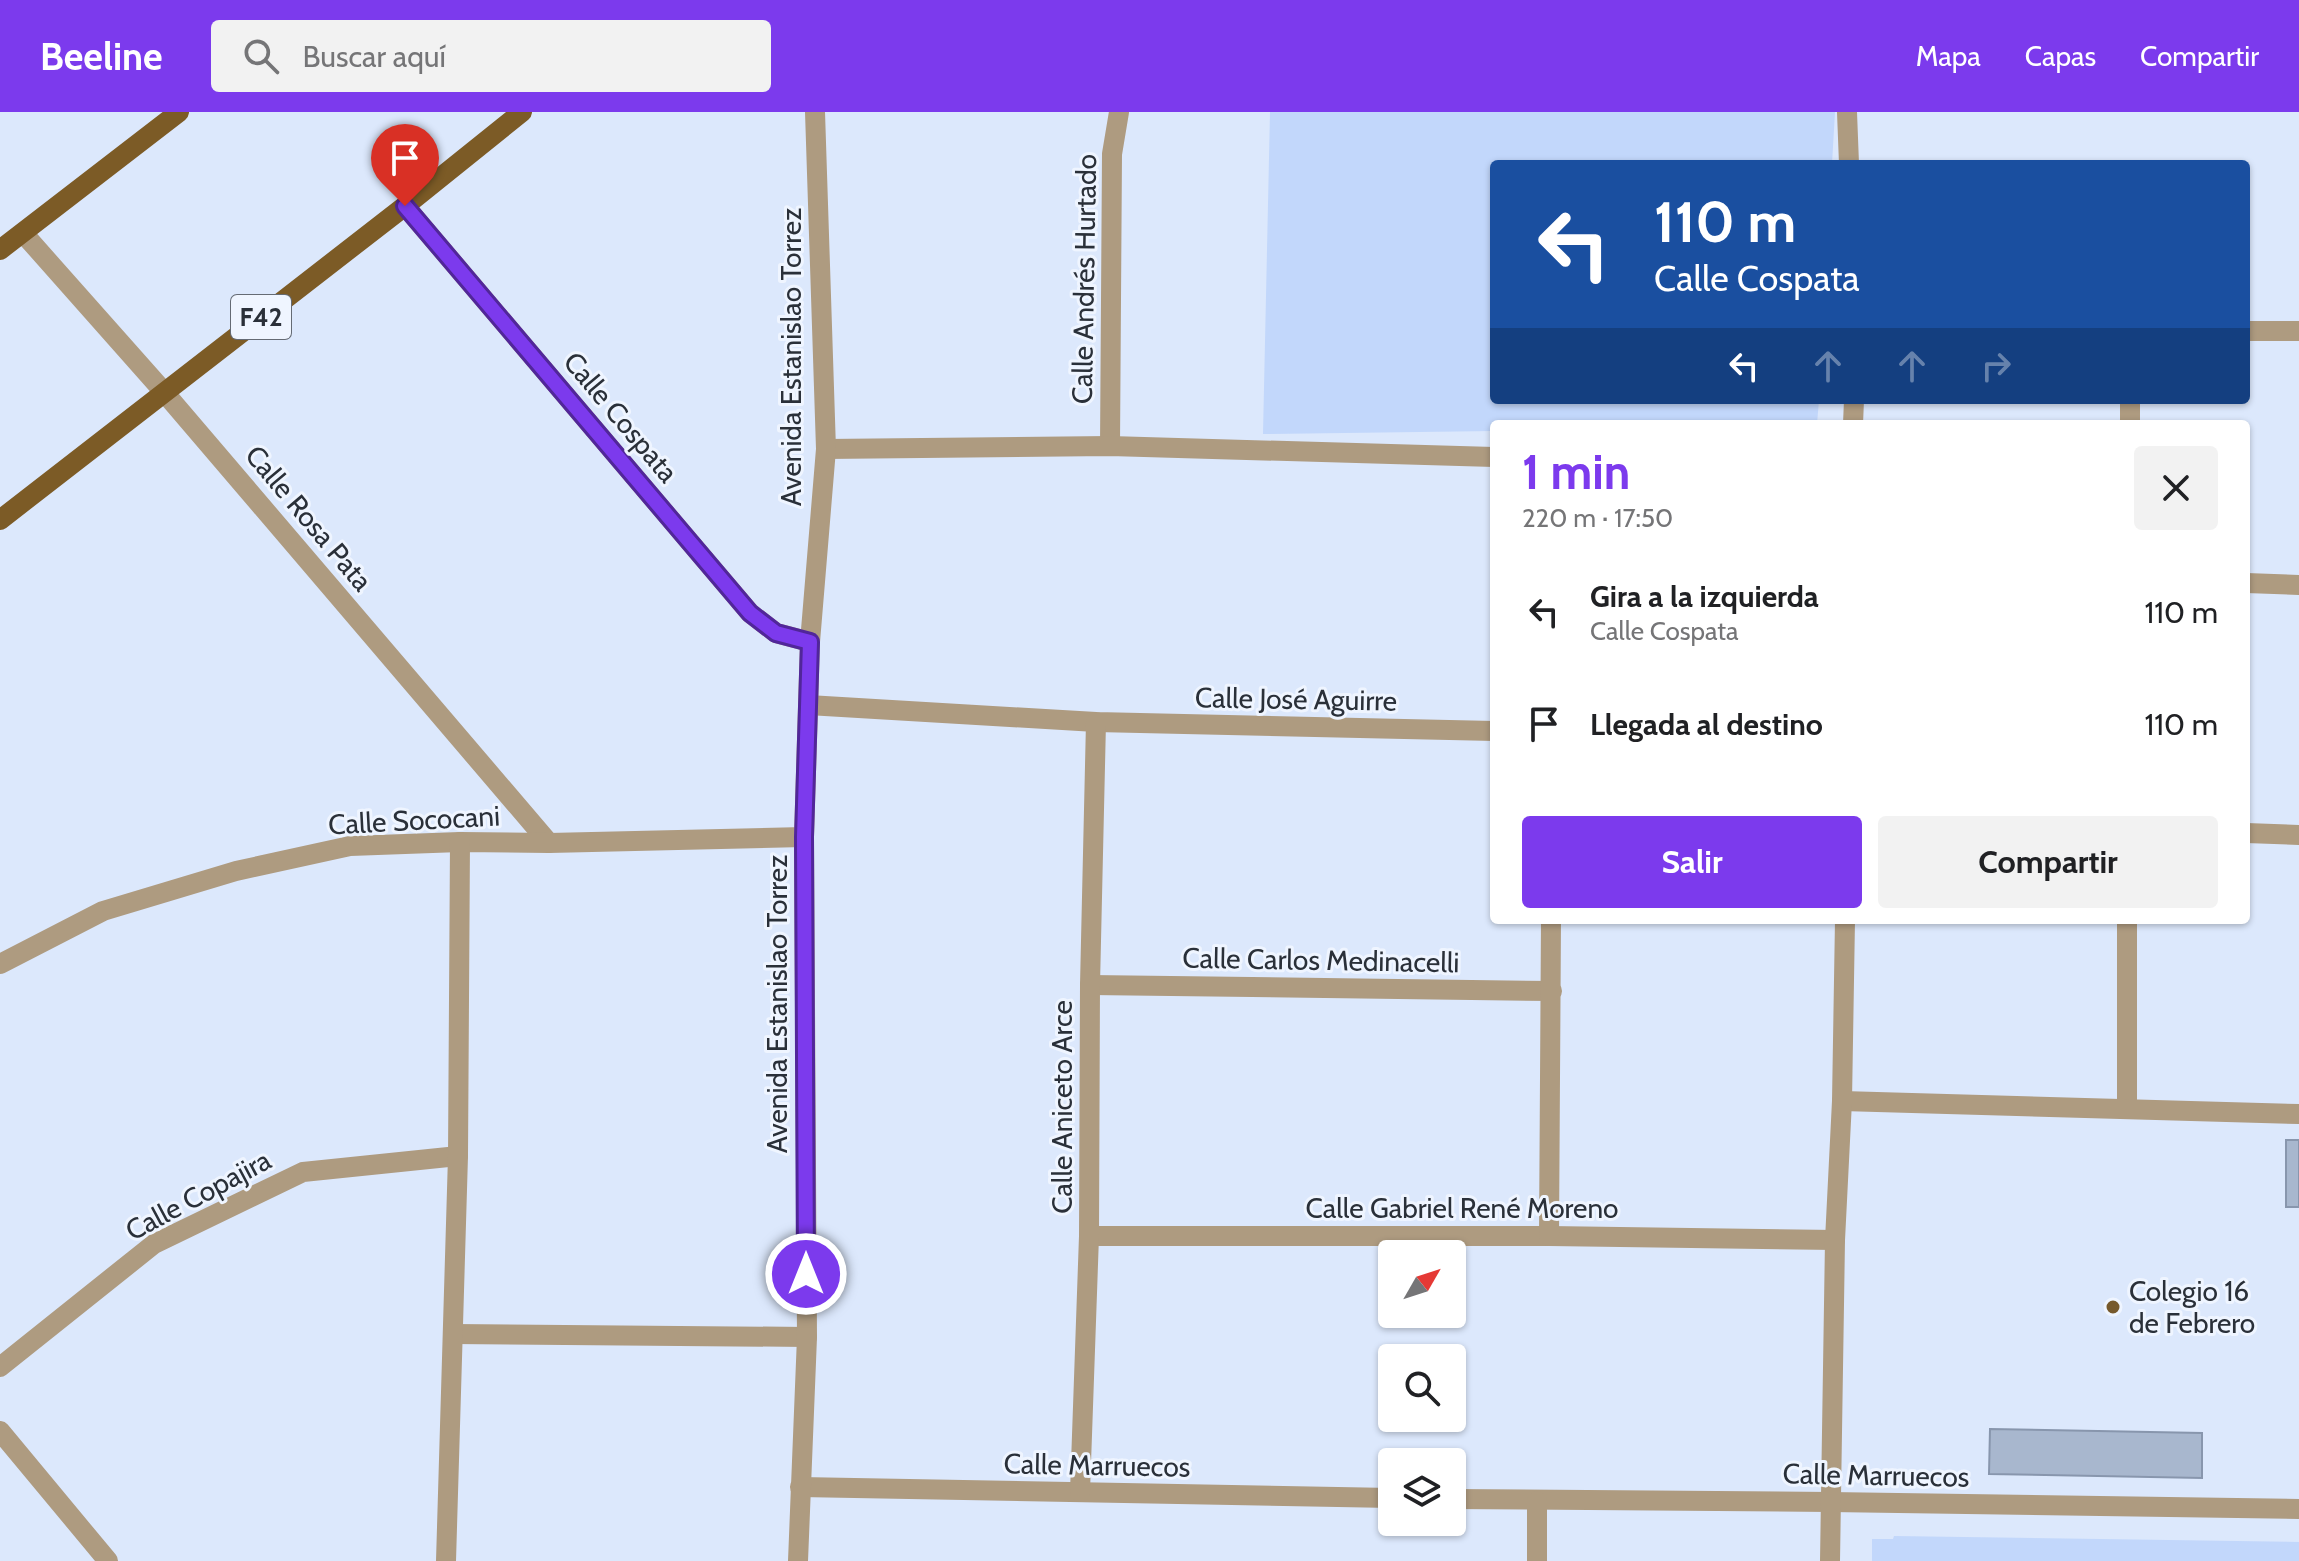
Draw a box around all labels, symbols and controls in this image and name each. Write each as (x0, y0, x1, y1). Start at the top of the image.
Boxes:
search box (211, 20, 771, 92)
text: Beeline (40, 33, 163, 80)
icon: search (239, 34, 283, 78)
text: Buscar aquí (303, 38, 446, 75)
text: Mapa (1916, 39, 1981, 73)
text: Capas (2025, 39, 2096, 73)
text: Compartir (2140, 39, 2259, 73)
pin (371, 124, 439, 206)
icon: arrive (383, 136, 427, 180)
street label: Calle Andrés Hurtado (1065, 154, 1103, 404)
text: 110 m (1654, 188, 1796, 256)
icon: left (1522, 192, 1626, 296)
street label: Avenida Estanislao Torrez (774, 208, 808, 506)
text: Calle Cospata (1654, 256, 1860, 300)
road number: F42 (231, 295, 291, 339)
icon: left (1722, 344, 1766, 388)
icon: ahead (1806, 344, 1850, 388)
icon: ahead (1890, 344, 1934, 388)
icon: right (1974, 344, 2018, 388)
street label: Calle Cospata (557, 345, 686, 490)
street label: Calle Rosa Pata (238, 438, 380, 598)
text: 1 min (1522, 443, 1630, 501)
button: close (2134, 446, 2218, 530)
text: 220 m · 17:50 (1522, 502, 1673, 534)
text: Gira a la izquierda (1590, 578, 1819, 615)
icon: left (1522, 590, 1566, 634)
text: 110 m (2144, 594, 2218, 631)
text: Calle Cospata (1590, 615, 1738, 647)
street label: Calle José Aguirre (1195, 680, 1397, 718)
icon: arrive (1522, 702, 1566, 746)
text: Llegada al destino (1590, 706, 1823, 743)
text: 110 m (2144, 706, 2218, 743)
street label: Calle Sococani (327, 799, 501, 841)
button: Salir (1522, 816, 1862, 908)
button: Compartir (1878, 816, 2218, 908)
street label: Avenida Estanislao Torrez (760, 855, 794, 1153)
street label: Calle Carlos Medinacelli (1182, 941, 1460, 979)
street label: Calle Aniceto Arce (1045, 1000, 1079, 1214)
street label: Calle Copajira (120, 1142, 277, 1247)
street label: Calle Gabriel René Moreno (1306, 1191, 1618, 1225)
position arrow (764, 1232, 848, 1316)
north arrow (1378, 1240, 1466, 1328)
map controls (1378, 1240, 1466, 1536)
place label: Colegio 16 de Febrero (2129, 1274, 2255, 1340)
marker: Colegio 16 de Febrero (2104, 1298, 2122, 1316)
button: search (1378, 1344, 1466, 1432)
street label: Calle Marruecos (1003, 1446, 1191, 1484)
button: layers (1378, 1448, 1466, 1536)
street label: Calle Marruecos (1782, 1456, 1970, 1494)

